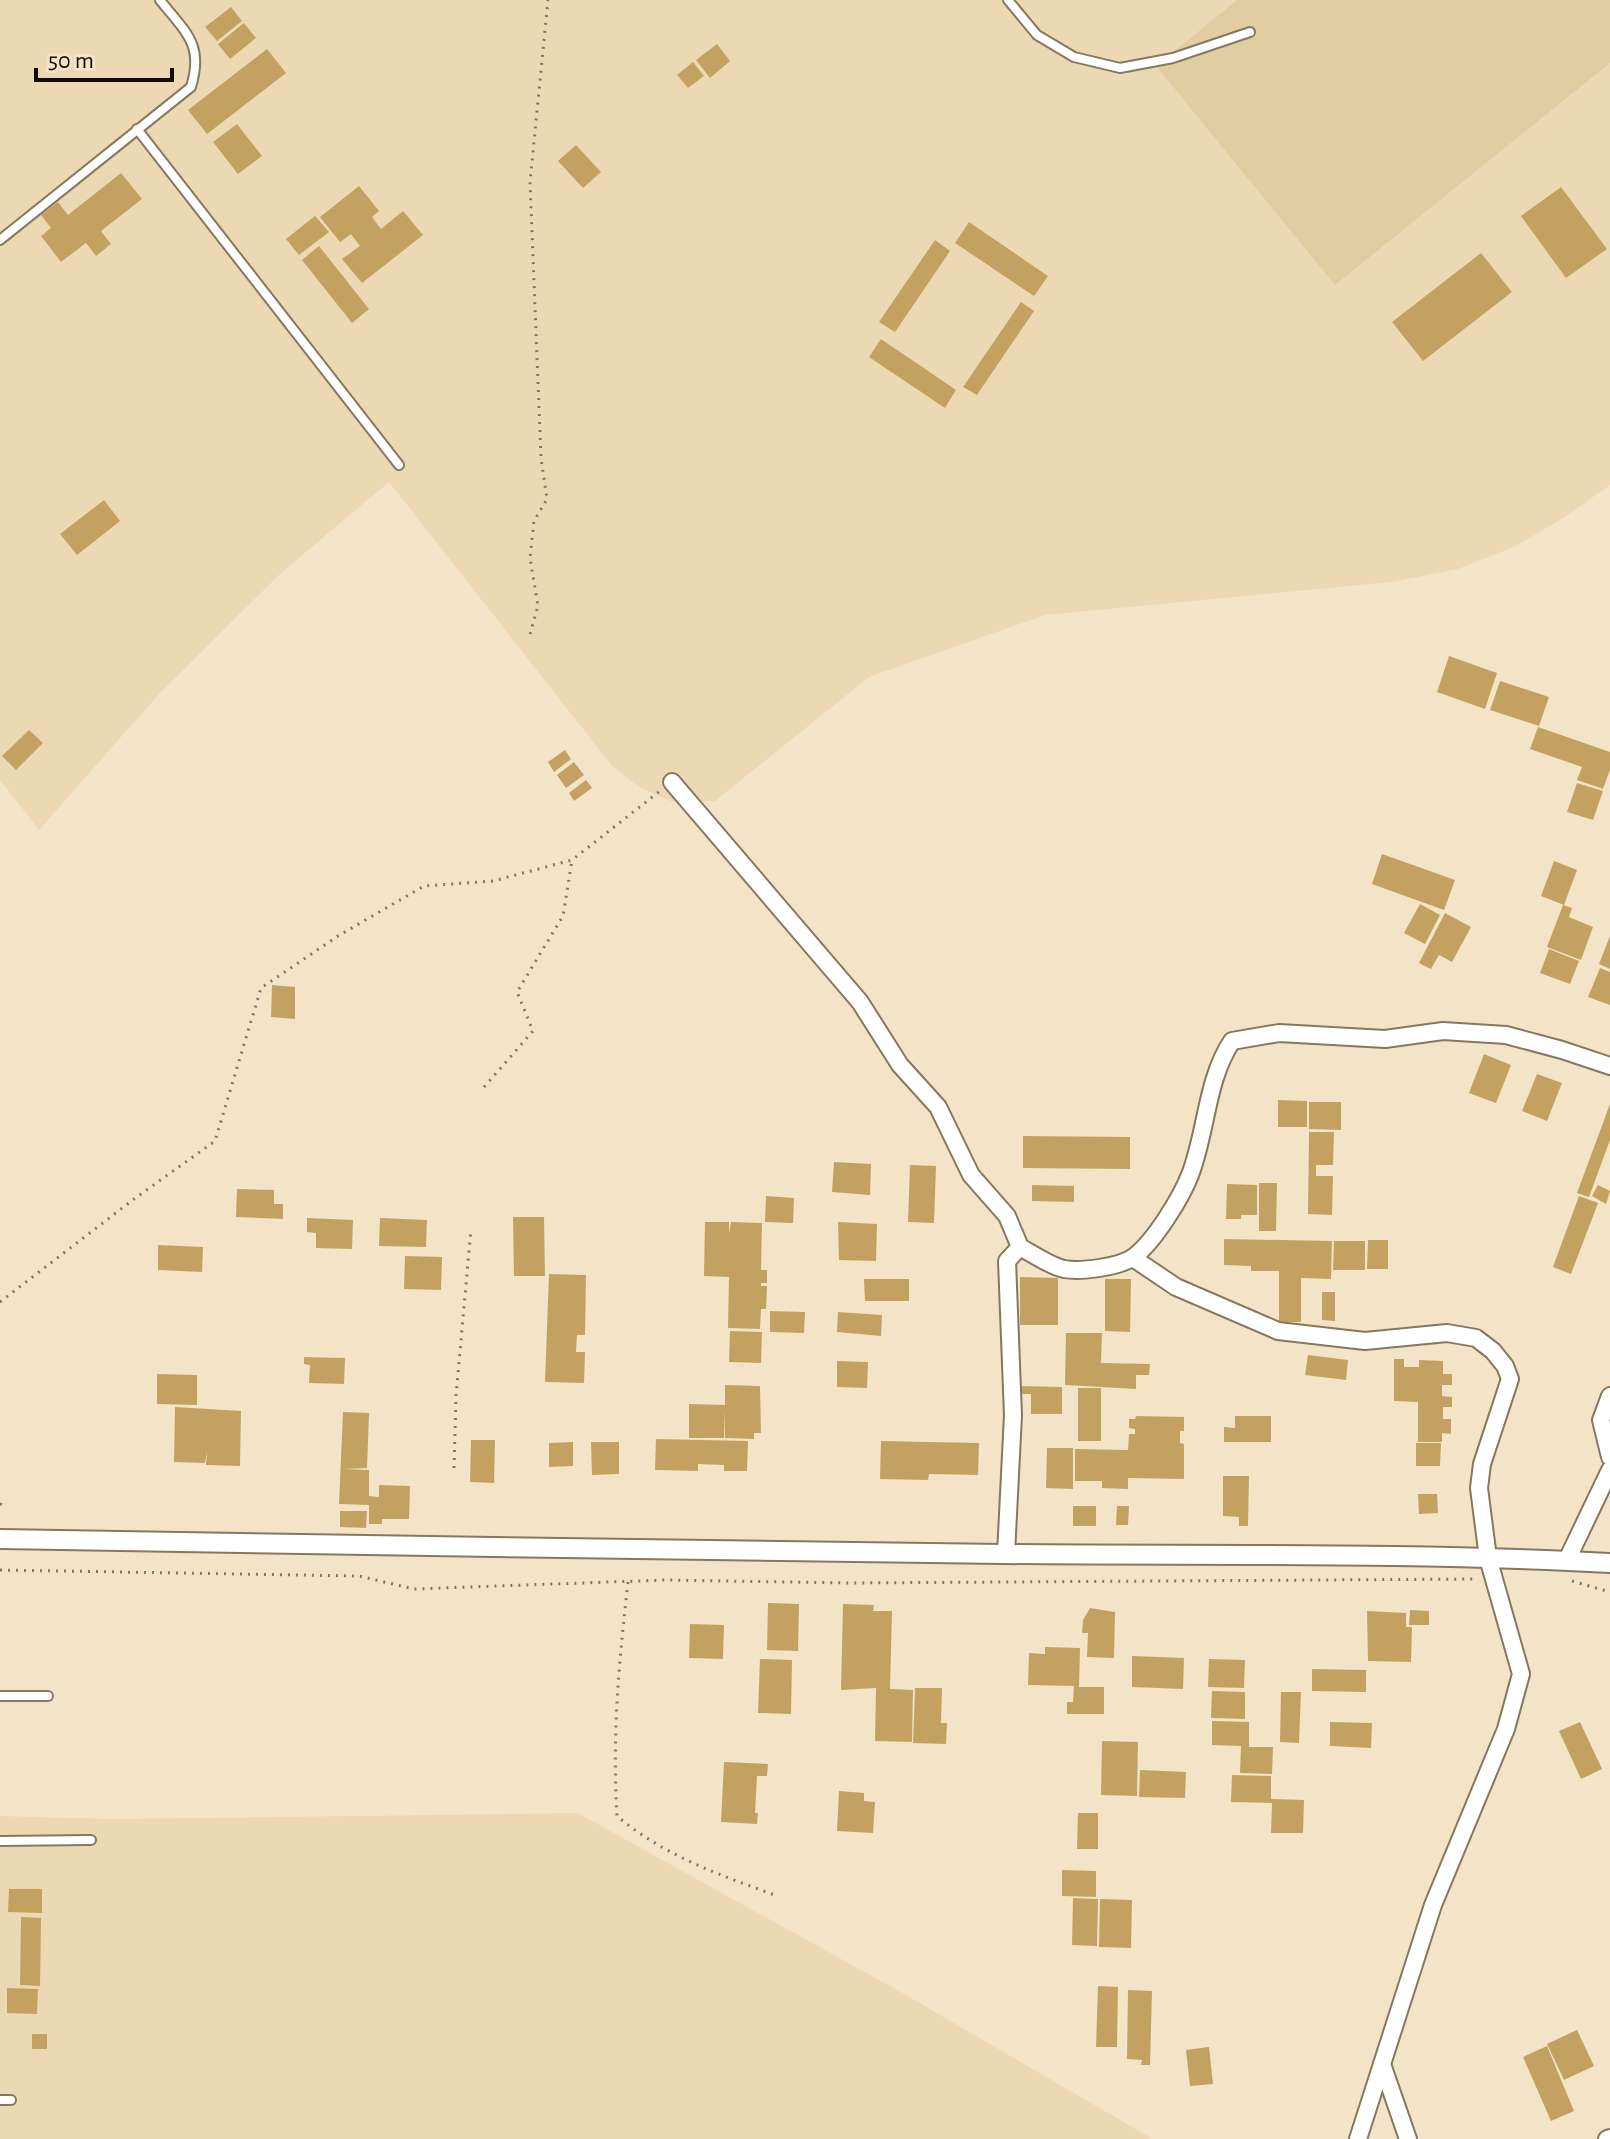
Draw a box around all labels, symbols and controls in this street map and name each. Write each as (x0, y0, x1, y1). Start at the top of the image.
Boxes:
scale bar (36, 32, 172, 82)
text: 50 m (48, 49, 94, 73)

